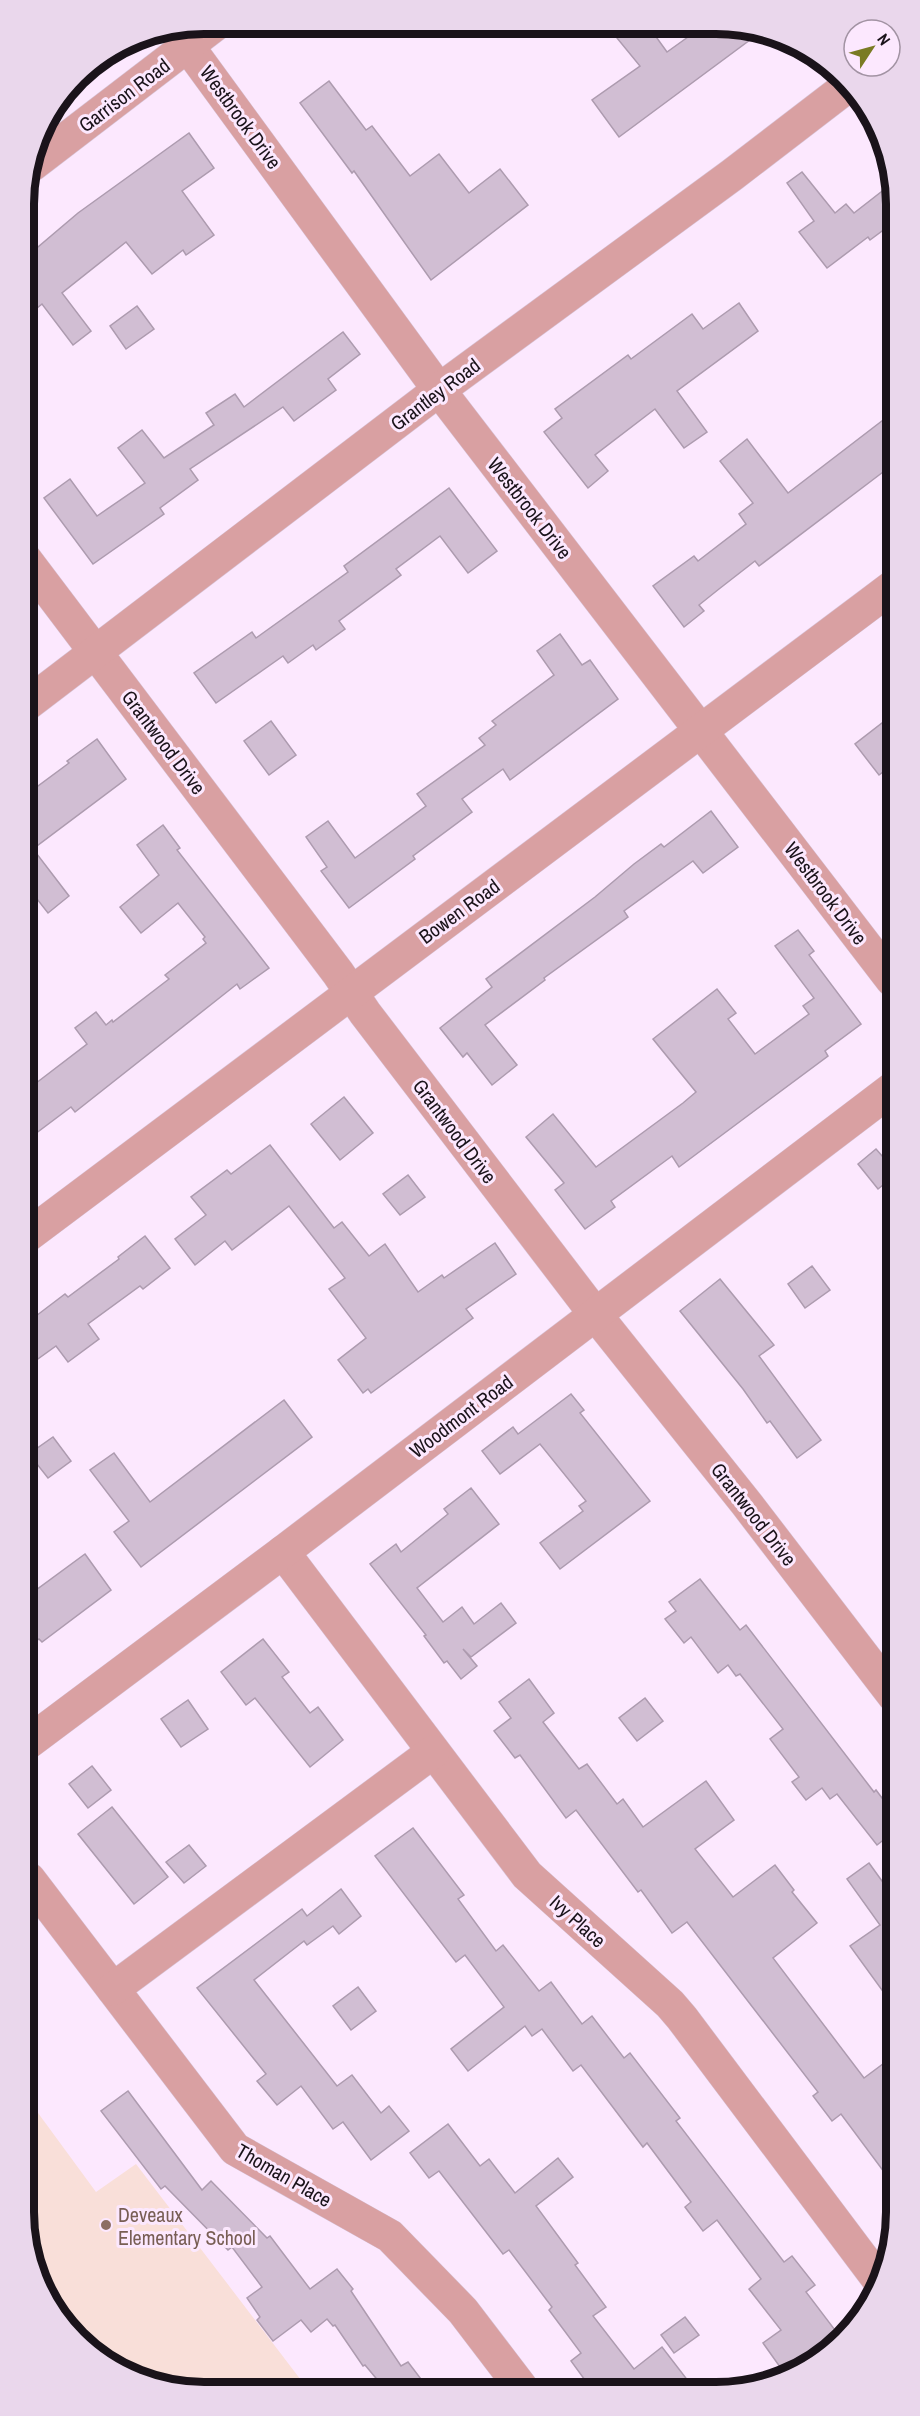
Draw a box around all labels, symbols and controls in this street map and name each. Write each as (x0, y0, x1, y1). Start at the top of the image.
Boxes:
north arrow (842, 18, 902, 78)
text: N (872, 29, 896, 49)
street label: Garrison Road (73, 52, 175, 138)
street label: Westbrook Drive (194, 60, 288, 174)
street label: Grantley Road (385, 351, 485, 437)
street label: Westbrook Drive (482, 452, 578, 564)
street label: Grantwood Drive (116, 684, 212, 800)
street label: Westbrook Drive (779, 836, 873, 950)
street label: Bowen Road (413, 872, 505, 950)
street label: Grantwood Drive (407, 1073, 503, 1189)
street label: Woodmont Road (404, 1368, 518, 1464)
street label: Grantwood Drive (705, 1457, 803, 1571)
street label: Ivy Place (544, 1889, 612, 1953)
street label: Thoman Place (231, 2137, 337, 2213)
place label: Deveaux Elementary School (118, 2201, 256, 2251)
marker: Deveaux Elementary School (99, 2218, 113, 2232)

